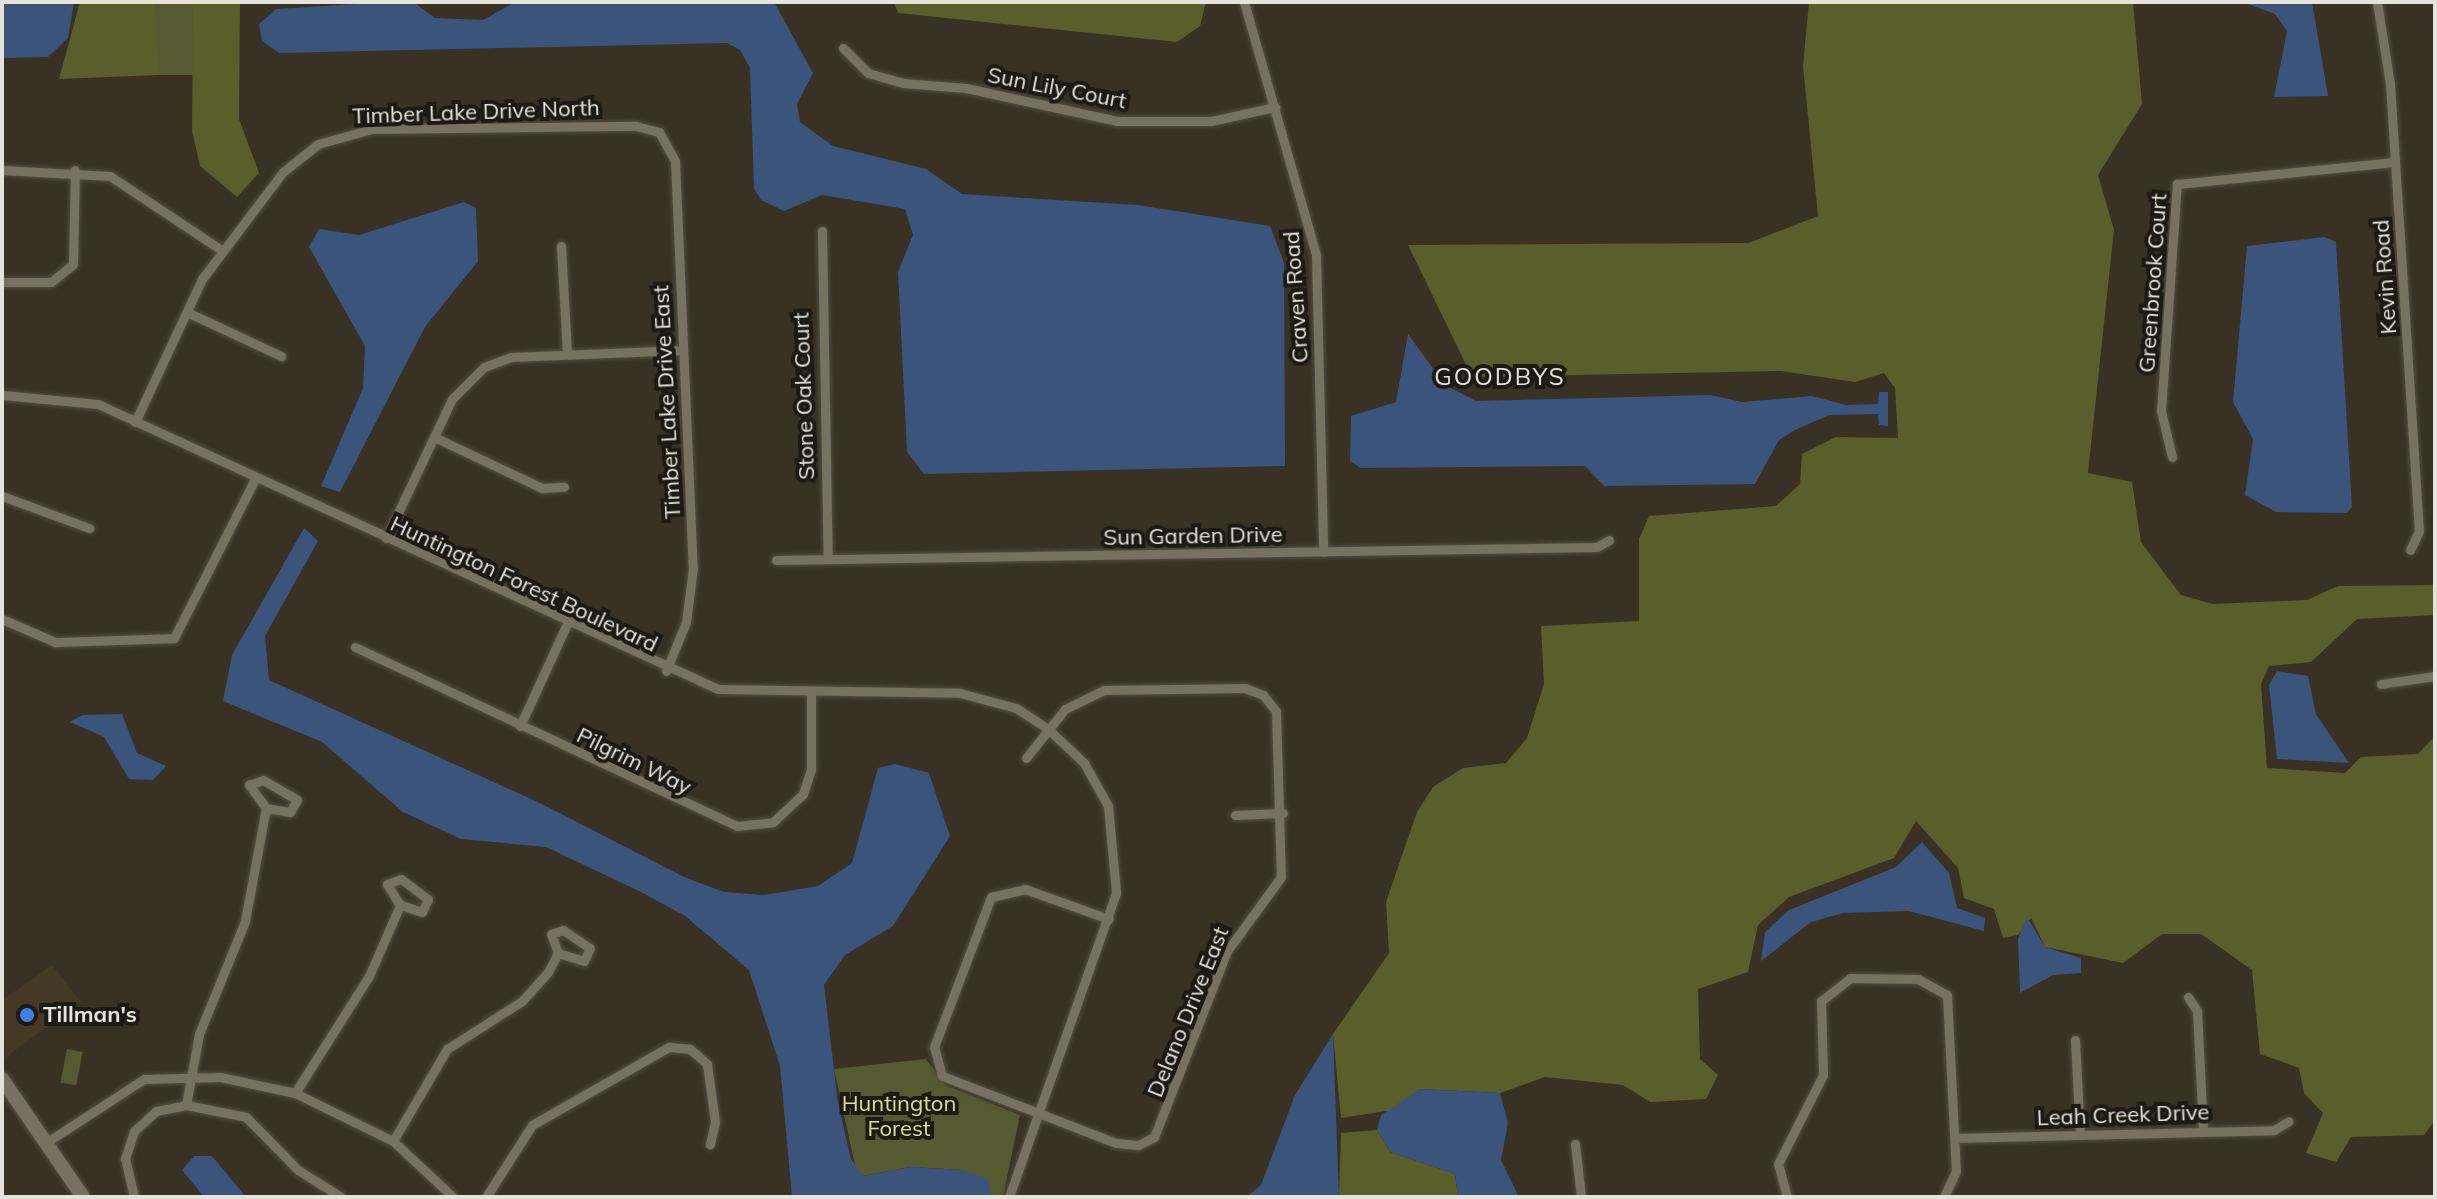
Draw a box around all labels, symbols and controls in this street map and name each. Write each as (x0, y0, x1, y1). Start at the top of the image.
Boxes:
street label: Sun Lily Court (985, 62, 1129, 114)
street label: Timber Lake Drive North (352, 94, 600, 130)
street label: Greenbrook Court (2134, 192, 2172, 374)
street label: Kevin Road (2368, 219, 2402, 335)
street label: Craven Road (1278, 230, 1314, 364)
street label: Timber Lake Drive East (648, 284, 686, 520)
street label: Stone Oak Court (788, 312, 820, 480)
district label: GOODBYS (1434, 363, 1566, 391)
street label: Huntington Forest Boulevard (386, 510, 662, 658)
street label: Sun Garden Drive (1103, 521, 1283, 551)
street label: Pilgrim Way (572, 722, 696, 800)
street label: Delano Drive East (1142, 923, 1234, 1101)
place label: Tillman's (43, 1002, 137, 1028)
marker: Tillman's (18, 1006, 36, 1024)
park label: Huntington Forest (842, 1090, 956, 1142)
street label: Leah Creek Drive (2036, 1099, 2210, 1131)

